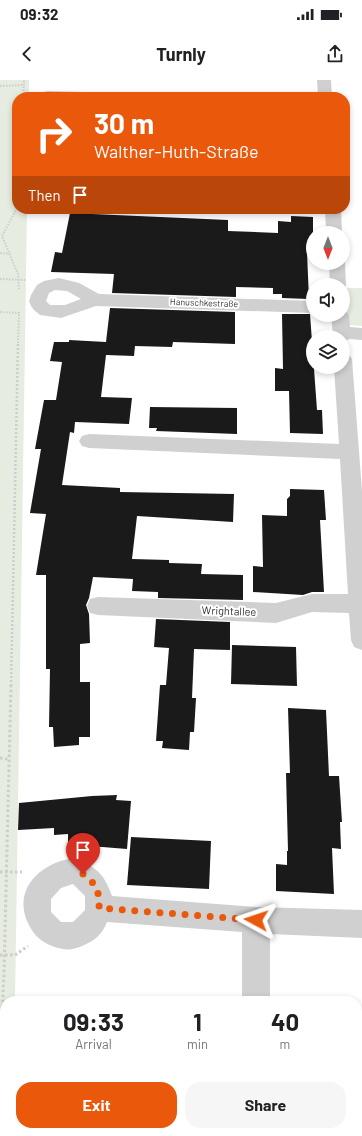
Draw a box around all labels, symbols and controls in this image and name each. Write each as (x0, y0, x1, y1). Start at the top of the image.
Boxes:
text: 09:32 (20, 5, 58, 23)
icon: back (16, 43, 38, 65)
text: Turnly (156, 43, 206, 65)
icon: share (324, 43, 346, 65)
text: 30 m (94, 106, 154, 140)
icon: right (28, 108, 80, 160)
text: Walther-Huth-Straße (94, 140, 259, 162)
icon: arrive (69, 184, 91, 206)
text: Then (28, 186, 61, 204)
north arrow (306, 226, 350, 270)
map controls (306, 226, 350, 374)
button: sound (306, 278, 350, 322)
street label: Hanuschkestraße (170, 296, 239, 309)
button: layers (306, 330, 350, 374)
street label: Wrightallee (202, 603, 257, 618)
pin (66, 833, 100, 874)
icon: arrive (72, 839, 94, 861)
position arrow (235, 899, 277, 941)
text: 09:33 (63, 1007, 124, 1036)
text: 1 (193, 1007, 202, 1036)
text: 40 (271, 1007, 299, 1036)
text: Arrival (75, 1036, 112, 1052)
text: min (187, 1036, 208, 1052)
text: m (280, 1036, 290, 1052)
button: Exit (16, 1082, 177, 1128)
button: Share (185, 1082, 346, 1128)

